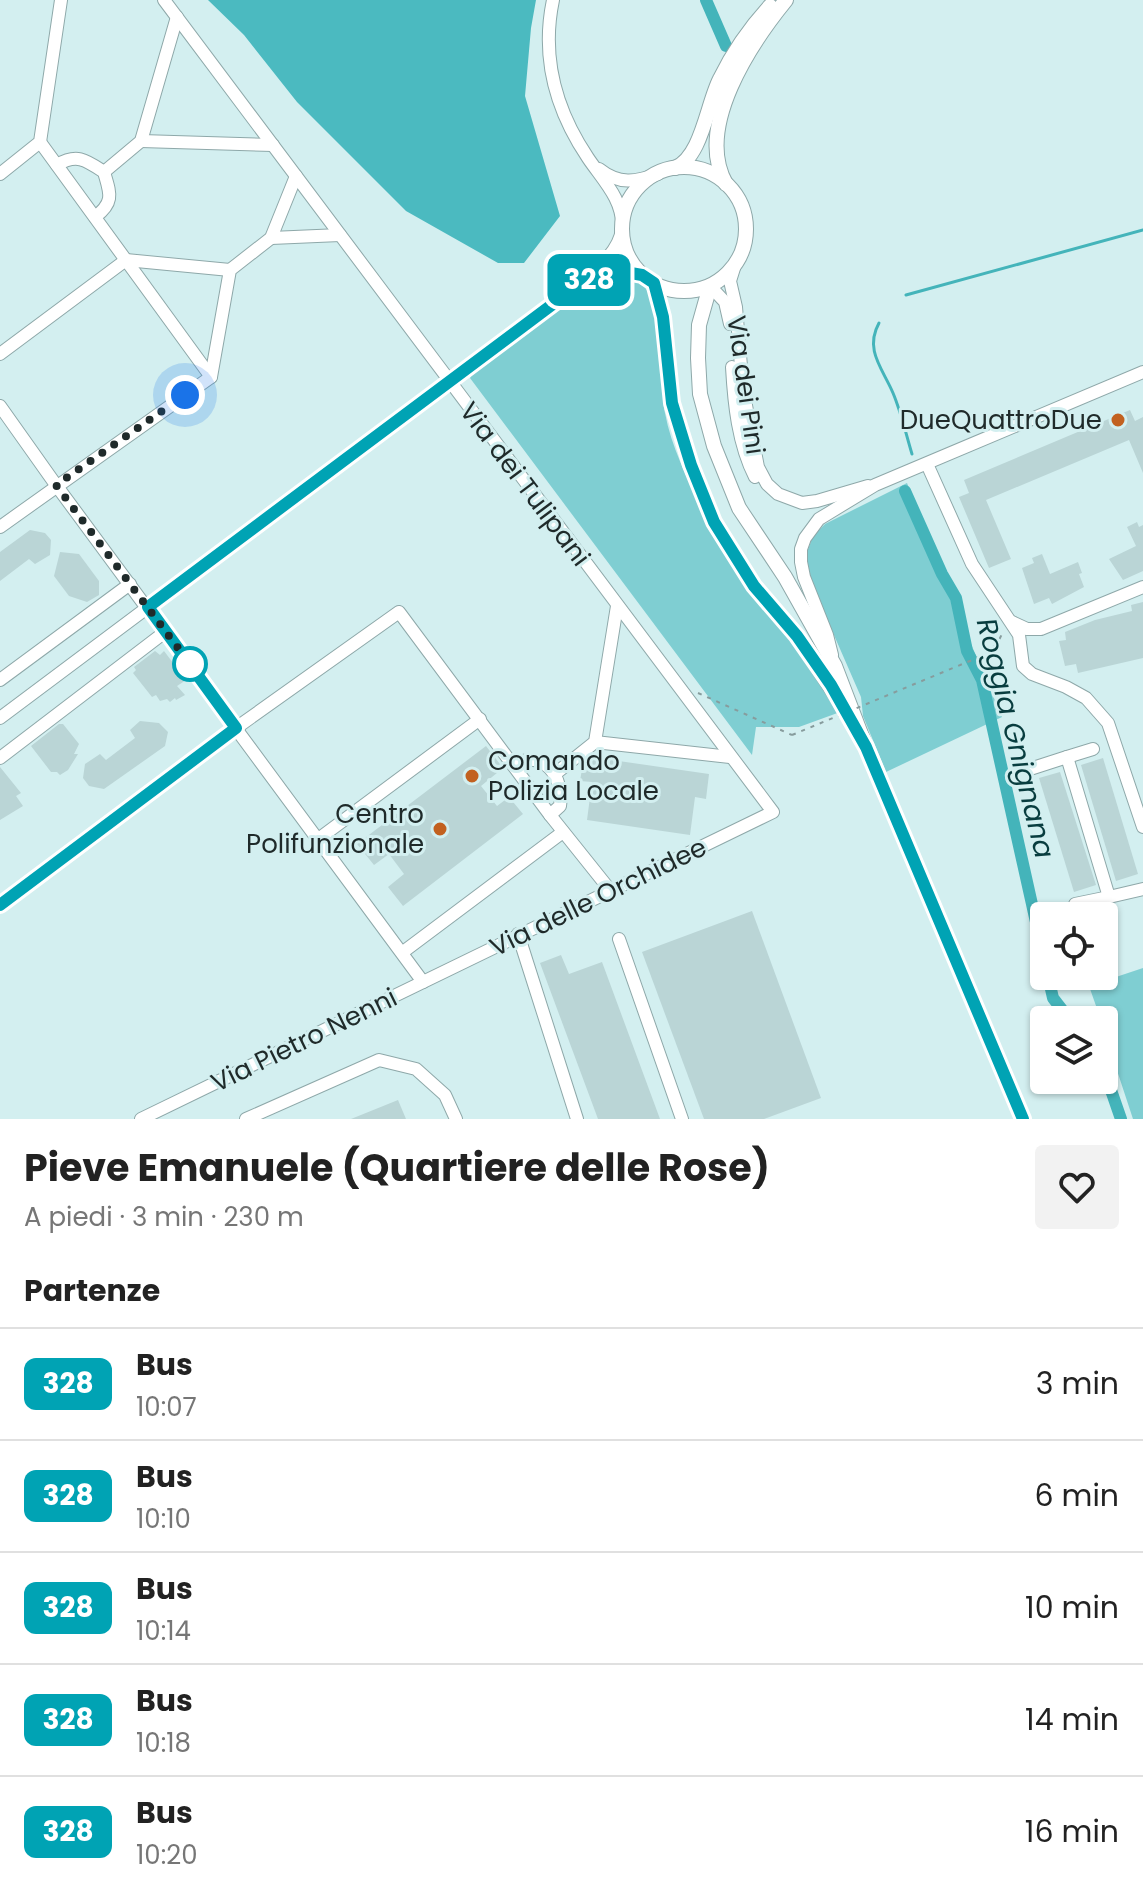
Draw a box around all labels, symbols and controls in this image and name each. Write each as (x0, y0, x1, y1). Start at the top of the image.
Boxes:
line badge: 328 (543, 254, 635, 306)
text: 328 (563, 260, 615, 299)
street label: Via dei Pini (718, 313, 774, 457)
your location (165, 375, 205, 415)
street label: Via dei Tulipani (451, 394, 599, 574)
place label: DueQuattroDue (900, 402, 1102, 438)
marker: DueQuattroDue (1109, 411, 1127, 429)
water label: Roggia Gnignana (967, 614, 1064, 862)
unlabelled marker (173, 647, 207, 681)
place label: Comando Polizia Locale (488, 743, 659, 809)
marker: Comando Polizia Locale (463, 767, 481, 785)
place label: Centro Polifunzionale (246, 796, 424, 862)
marker: Centro Polifunzionale (431, 820, 449, 838)
street label: Via delle Orchidee (484, 829, 712, 965)
map controls (1030, 902, 1118, 1094)
button: locate (1030, 902, 1118, 990)
street label: Via Pietro Nenni (205, 979, 403, 1101)
button: layers (1030, 1006, 1118, 1094)
text: Pieve Emanuele (Quartiere delle Rose) (24, 1141, 770, 1194)
button: heart (1035, 1145, 1119, 1229)
text: A piedi · 3 min · 230 m (24, 1199, 304, 1235)
text: Partenze (24, 1269, 160, 1312)
text: Bus (136, 1343, 193, 1386)
text: 3 min (1036, 1362, 1119, 1405)
text: 328 (42, 1364, 94, 1403)
text: 10:07 (136, 1389, 197, 1425)
text: Bus (136, 1455, 193, 1498)
text: 6 min (1034, 1474, 1119, 1517)
text: 328 (42, 1476, 94, 1515)
text: 10:10 (136, 1501, 191, 1537)
text: Bus (136, 1567, 193, 1610)
text: 10 min (1025, 1586, 1119, 1629)
text: 328 (42, 1588, 94, 1627)
text: 10:14 (136, 1613, 191, 1649)
text: Bus (136, 1679, 193, 1722)
text: 14 min (1025, 1698, 1119, 1741)
text: 328 (42, 1700, 94, 1739)
text: 10:18 (136, 1725, 191, 1761)
text: Bus (136, 1791, 193, 1834)
text: 16 min (1025, 1810, 1119, 1853)
text: 328 (42, 1812, 94, 1851)
text: 10:20 (136, 1837, 197, 1873)

